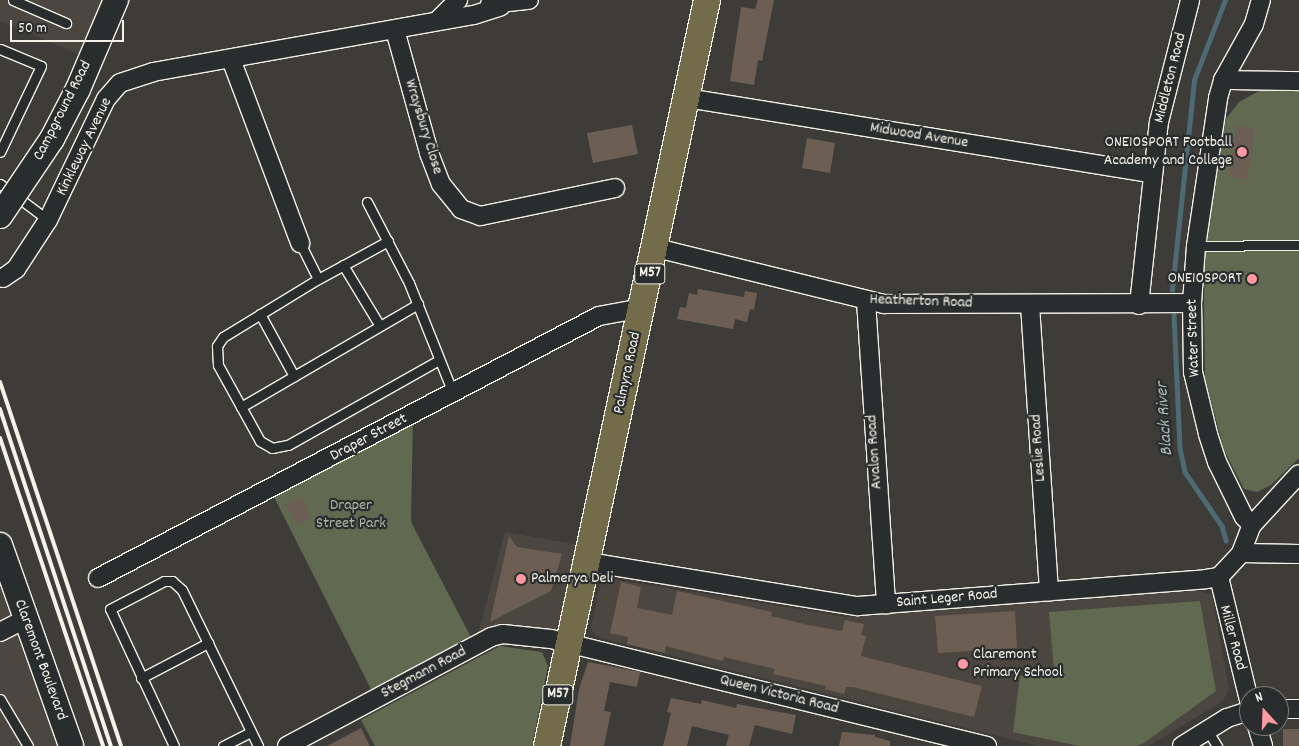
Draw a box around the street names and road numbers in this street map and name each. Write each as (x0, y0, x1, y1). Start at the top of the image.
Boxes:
street label: Middleton Road (1151, 31, 1191, 125)
street label: Campground Road (30, 58, 96, 164)
street label: Wraysbury Close (399, 77, 447, 177)
street label: Kinkleway Avenue (53, 95, 117, 199)
street label: Midwood Avenue (868, 119, 970, 153)
road number: M57 (634, 262, 666, 286)
street label: Heatherton Road (869, 291, 973, 313)
street label: Water Street (1183, 299, 1205, 377)
street label: Palmyra Road (610, 330, 646, 416)
street label: Draper Street (327, 410, 411, 466)
street label: Avalon Road (863, 414, 887, 490)
street label: Leslie Road (1027, 414, 1051, 482)
street label: Saint Leger Road (896, 585, 998, 613)
street label: Claremont Boulevard (9, 597, 71, 723)
street label: Miller Road (1214, 603, 1250, 673)
street label: Stegmann Road (378, 642, 470, 704)
street label: Queen Victoria Road (718, 671, 840, 719)
road number: M57 (542, 682, 574, 708)

